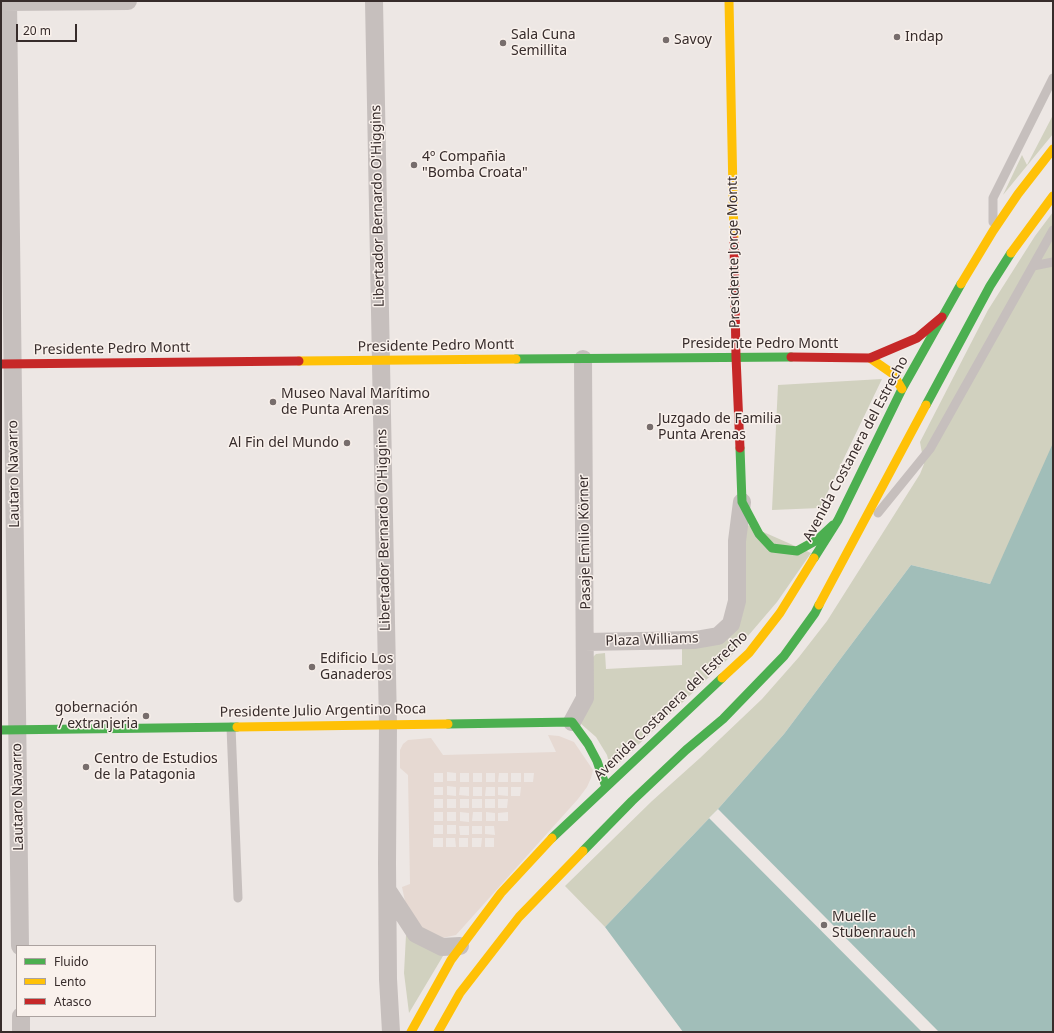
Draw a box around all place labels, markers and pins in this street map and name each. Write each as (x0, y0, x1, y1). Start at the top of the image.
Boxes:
place label: Sala Cuna Semillita (511, 27, 576, 60)
place label: Indap (905, 29, 943, 45)
place label: Savoy (674, 32, 712, 48)
marker: Indap (892, 32, 902, 42)
marker: Savoy (661, 35, 671, 45)
marker: Sala Cuna Semillita (498, 38, 508, 48)
place label: 4º Compañia "Bomba Croata" (422, 149, 528, 182)
marker: 4º Compañia "Bomba Croata" (409, 160, 419, 170)
place label: Museo Naval Marítimo de Punta Arenas (281, 386, 430, 418)
marker: Museo Naval Marítimo de Punta Arenas (268, 397, 278, 407)
place label: Juzgado de Familia Punta Arenas (658, 411, 781, 444)
marker: Juzgado de Familia Punta Arenas (645, 422, 655, 432)
place label: Al Fin del Mundo (229, 435, 339, 451)
marker: Al Fin del Mundo (342, 438, 352, 448)
place label: Edificio Los Ganaderos (320, 651, 393, 684)
marker: Edificio Los Ganaderos (307, 662, 317, 672)
place label: gobernación / extranjeria (55, 700, 138, 732)
marker: gobernación / extranjeria (141, 711, 151, 721)
place label: Centro de Estudios de la Patagonia (94, 751, 218, 784)
marker: Centro de Estudios de la Patagonia (81, 762, 91, 772)
place label: Muelle Stubenrauch (832, 909, 916, 942)
marker: Muelle Stubenrauch (819, 920, 829, 930)

